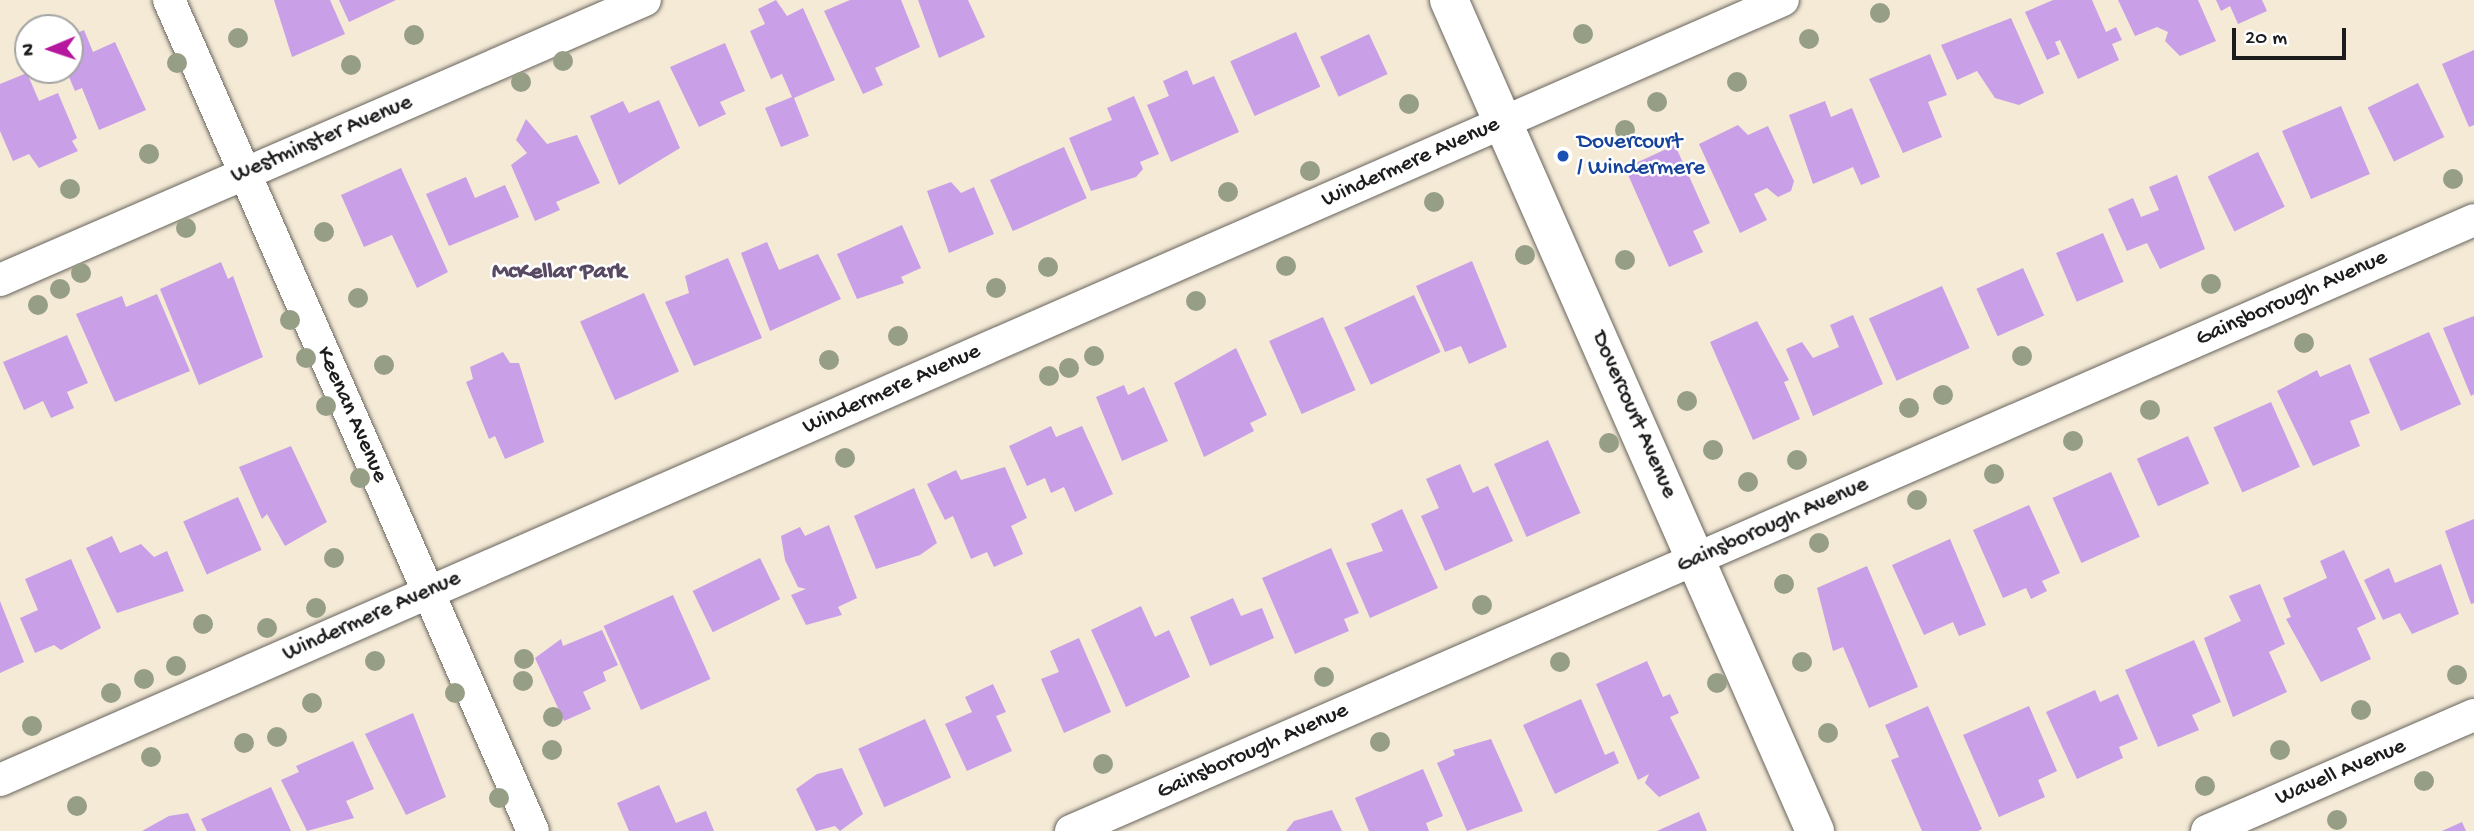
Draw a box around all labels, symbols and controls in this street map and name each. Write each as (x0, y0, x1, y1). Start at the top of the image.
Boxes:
north arrow (14, 14, 84, 84)
scale bar (2236, 14, 2350, 58)
text: 20 m (2245, 27, 2287, 52)
text: N (18, 43, 41, 56)
street label: Westminster Avenue (227, 89, 417, 191)
street label: Windermere Avenue (1318, 111, 1504, 215)
place label: Dovercourt / Windermere (1577, 129, 1705, 183)
marker: Dovercourt / Windermere (1555, 148, 1571, 164)
street label: Gainsborough Avenue (2192, 244, 2392, 354)
district label: McKellar Park (492, 259, 626, 287)
street label: Dovercourt Avenue (1584, 327, 1682, 503)
street label: Windermere Avenue (799, 338, 985, 442)
street label: Keenan Avenue (309, 343, 393, 487)
street label: Gainsborough Avenue (1673, 471, 1873, 581)
street label: Windermere Avenue (279, 565, 465, 669)
street label: Gainsborough Avenue (1153, 697, 1353, 807)
street label: Wavell Avenue (2272, 733, 2410, 813)

